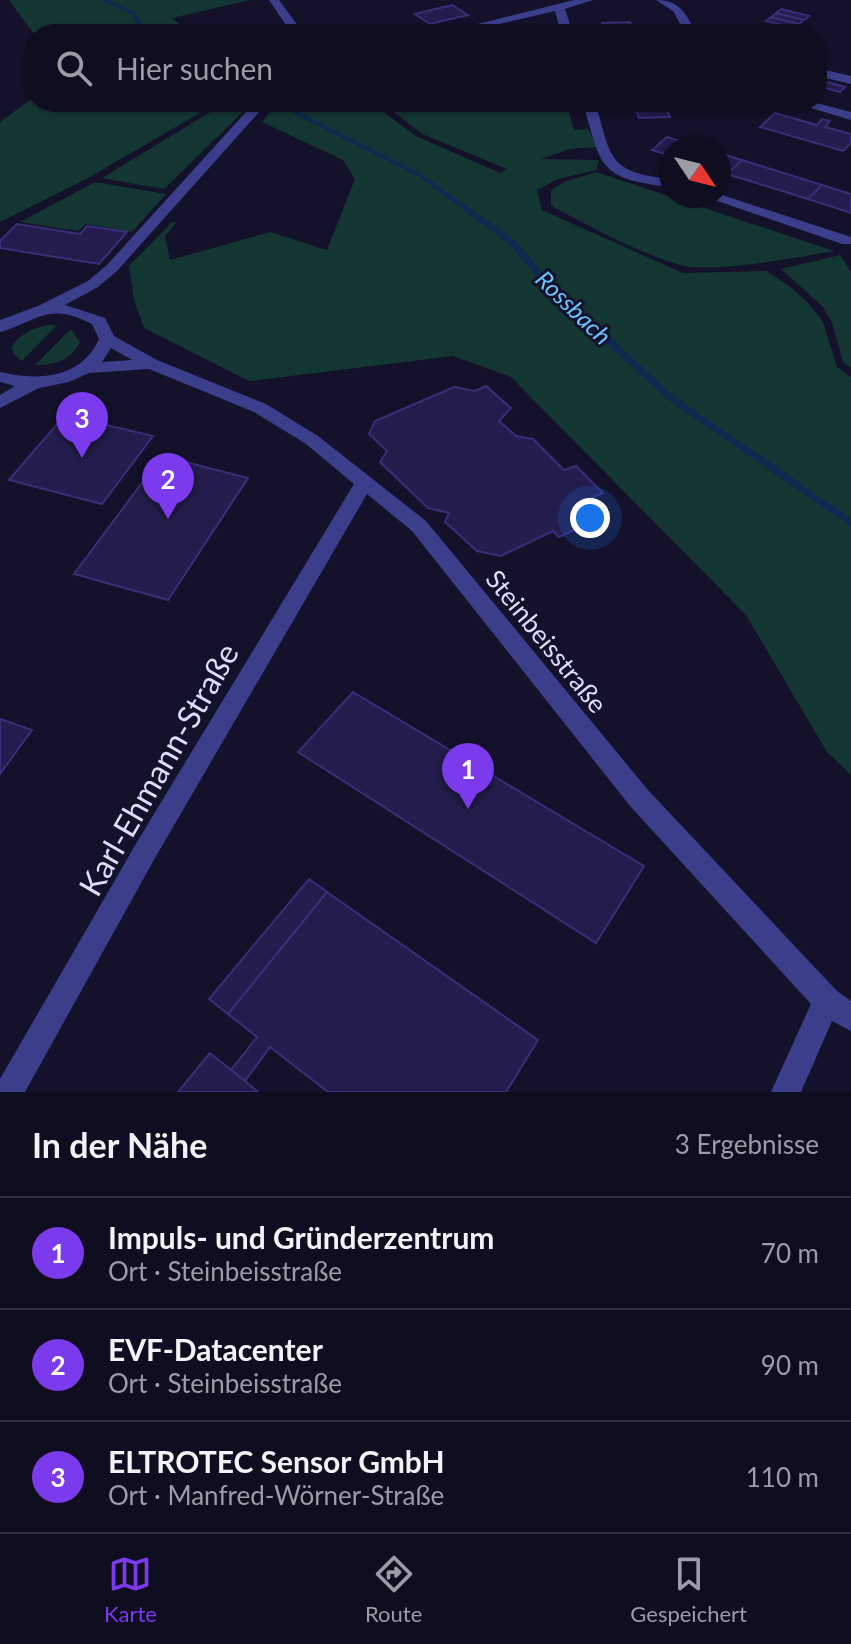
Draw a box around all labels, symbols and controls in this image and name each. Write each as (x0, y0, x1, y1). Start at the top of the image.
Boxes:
search box (24, 24, 827, 112)
icon: search (52, 46, 96, 90)
text: Hier suchen (116, 50, 273, 86)
north arrow (659, 136, 731, 208)
water label: Rossbach (530, 264, 618, 350)
pin: 3 (56, 392, 108, 458)
pin: 2 (142, 453, 194, 519)
your location (570, 498, 610, 538)
street label: Steinbeisstraße (480, 563, 614, 719)
street label: Karl-Ehmann-Straße (70, 636, 246, 902)
pin: 1 (442, 743, 494, 809)
text: In der Nähe (32, 1124, 207, 1165)
text: 3 Ergebnisse (675, 1128, 819, 1160)
text: Impuls- und Gründerzentrum (108, 1219, 495, 1255)
text: 1 (50, 1237, 66, 1269)
text: 70 m (761, 1237, 819, 1269)
text: Ort · Steinbeisstraße (108, 1255, 342, 1287)
text: EVF-Datacenter (108, 1331, 323, 1367)
text: 2 (50, 1349, 66, 1381)
text: 90 m (761, 1349, 819, 1381)
text: Ort · Steinbeisstraße (108, 1367, 342, 1399)
text: ELTROTEC Sensor GmbH (108, 1443, 445, 1479)
text: 3 (50, 1461, 66, 1493)
text: 110 m (746, 1461, 819, 1493)
text: Ort · Manfred-Wörner-Straße (108, 1479, 444, 1511)
tab: Karte (104, 1552, 157, 1627)
tab: Route (365, 1552, 422, 1627)
tab: Gespeichert (630, 1552, 747, 1627)

